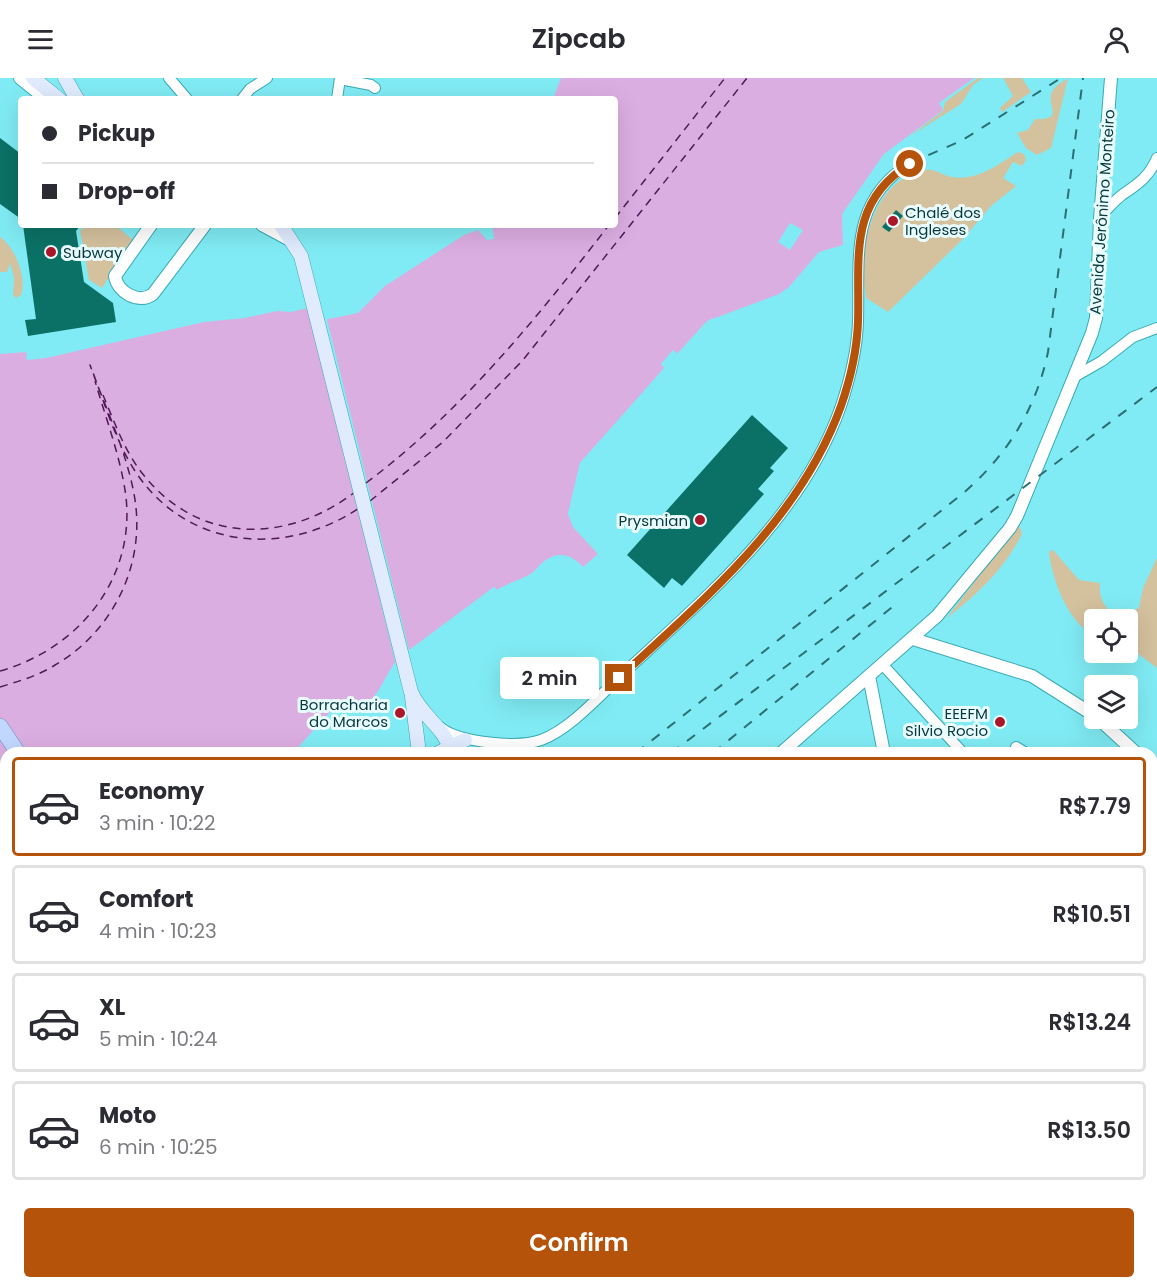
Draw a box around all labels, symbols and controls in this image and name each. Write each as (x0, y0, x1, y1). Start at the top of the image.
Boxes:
text: Zipcab (531, 20, 626, 57)
icon: menu (24, 23, 57, 56)
icon: person (1100, 23, 1133, 56)
street label: Avenida Jerônimo Monteiro (1084, 109, 1120, 315)
text: Pickup (78, 118, 155, 149)
route start (896, 150, 923, 177)
text: Drop-off (78, 176, 175, 207)
place label: Chalé dos Ingleses (905, 202, 981, 240)
marker: Chalé dos Ingleses (886, 214, 900, 228)
place label: Subway (63, 242, 123, 263)
marker: Subway (44, 245, 58, 259)
place label: Prysmian (619, 510, 688, 531)
marker: Prysmian (693, 513, 707, 527)
map controls (1084, 609, 1138, 729)
button: locate (1084, 609, 1138, 663)
callout: 2 min (499, 657, 598, 699)
text: 2 min (522, 664, 577, 692)
route end (605, 664, 632, 691)
button: layers (1084, 675, 1138, 729)
place label: Borracharia do Marcos (300, 694, 388, 732)
place label: EEEFM Silvio Rocio (905, 703, 988, 741)
marker: Borracharia do Marcos (393, 706, 407, 720)
marker: EEEFM Silvio Rocio (993, 715, 1007, 729)
text: Economy (99, 776, 204, 807)
icon: car (27, 780, 81, 834)
text: R$7.79 (1059, 791, 1131, 822)
text: 3 min · 10:22 (99, 809, 216, 837)
text: Comfort (99, 884, 193, 915)
icon: car (27, 888, 81, 942)
text: R$10.51 (1052, 899, 1131, 930)
text: 4 min · 10:23 (99, 917, 217, 945)
text: XL (99, 992, 125, 1023)
icon: car (27, 996, 81, 1050)
text: R$13.24 (1048, 1007, 1131, 1038)
text: 5 min · 10:24 (99, 1025, 217, 1053)
text: Moto (99, 1100, 156, 1131)
icon: car (27, 1104, 81, 1158)
text: R$13.50 (1047, 1115, 1131, 1146)
text: 6 min · 10:25 (99, 1133, 218, 1161)
button: Confirm (24, 1208, 1134, 1277)

